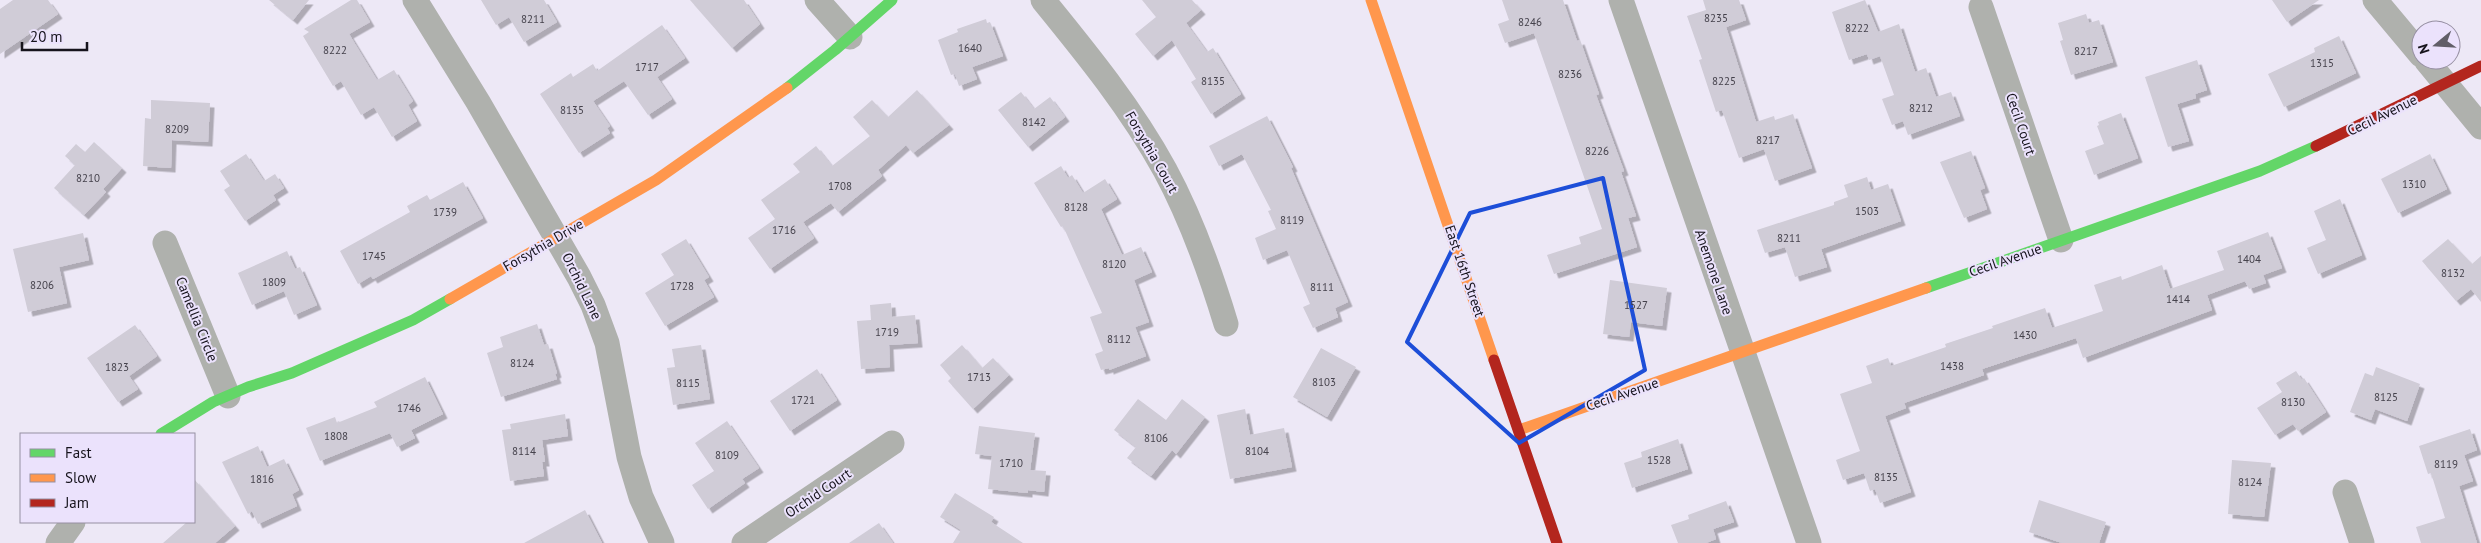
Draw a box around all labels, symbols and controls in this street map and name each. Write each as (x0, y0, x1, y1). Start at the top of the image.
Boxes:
house number: 8235 (1704, 11, 1728, 25)
house number: 8211 (521, 12, 545, 26)
house number: 8246 (1518, 15, 1542, 29)
scale bar (22, 20, 88, 52)
north arrow (2411, 20, 2461, 70)
house number: 8222 (1845, 21, 1869, 35)
text: 20 m (30, 27, 63, 46)
house number: 1640 (958, 41, 982, 55)
text: N (2414, 42, 2434, 56)
house number: 8222 (323, 43, 347, 57)
house number: 8217 (2074, 44, 2098, 58)
house number: 1315 (2310, 56, 2334, 70)
house number: 1717 (635, 60, 659, 74)
house number: 8236 (1558, 67, 1582, 81)
house number: 8135 (1201, 74, 1225, 88)
house number: 8225 (1712, 74, 1736, 88)
street label: Cecil Court (2002, 90, 2040, 158)
street label: Cecil Avenue (2344, 90, 2420, 140)
house number: 8212 (1909, 101, 1933, 115)
house number: 8135 (560, 103, 584, 117)
street label: Forsythia Court (1121, 108, 1183, 196)
house number: 8142 (1022, 115, 1046, 129)
house number: 8209 (165, 122, 189, 136)
house number: 8217 (1756, 133, 1780, 147)
house number: 8226 (1585, 144, 1609, 158)
house number: 8210 (76, 171, 100, 185)
house number: 1310 (2402, 177, 2426, 191)
house number: 1708 (828, 179, 852, 193)
house number: 8128 (1064, 200, 1088, 214)
house number: 1503 (1855, 204, 1879, 218)
house number: 1739 (433, 205, 457, 219)
house number: 8119 (1280, 213, 1304, 227)
street label: Forsythia Drive (499, 215, 587, 275)
house number: 1716 (772, 223, 796, 237)
street label: East 16th Street (1441, 223, 1489, 320)
street label: Anemone Lane (1691, 227, 1737, 317)
house number: 8211 (1777, 231, 1801, 245)
street label: Cecil Avenue (1966, 239, 2044, 281)
house number: 1745 (362, 249, 386, 263)
street label: Orchid Lane (558, 250, 606, 322)
house number: 1404 (2237, 252, 2261, 266)
house number: 8120 (1102, 257, 1126, 271)
house number: 8132 (2441, 266, 2465, 280)
street label: Camellia Circle (172, 274, 222, 364)
house number: 1809 (262, 275, 286, 289)
house number: 8206 (30, 278, 54, 292)
house number: 1728 (670, 279, 694, 293)
house number: 8111 (1310, 280, 1334, 294)
house number: 1414 (2166, 292, 2190, 306)
house number: 1527 (1624, 298, 1648, 312)
house number: 1719 (875, 325, 899, 339)
house number: 1430 (2013, 328, 2037, 342)
house number: 8112 (1107, 332, 1131, 346)
house number: 8124 (510, 356, 534, 370)
house number: 1438 (1940, 359, 1964, 373)
house number: 1823 (105, 360, 129, 374)
house number: 1713 (967, 370, 991, 384)
street label: Cecil Avenue (1583, 373, 1661, 415)
house number: 8103 (1312, 375, 1336, 389)
house number: 8115 (676, 376, 700, 390)
house number: 8125 (2374, 390, 2398, 404)
house number: 1721 (791, 393, 815, 407)
house number: 8130 (2281, 395, 2305, 409)
house number: 1746 (397, 401, 421, 415)
house number: 1808 (324, 429, 348, 443)
house number: 8106 (1144, 431, 1168, 445)
legend (20, 433, 195, 523)
text: Fast (65, 443, 92, 462)
house number: 8114 (512, 444, 536, 458)
house number: 8104 (1245, 444, 1269, 458)
house number: 8109 (715, 448, 739, 462)
house number: 1528 (1647, 453, 1671, 467)
house number: 1710 (999, 456, 1023, 470)
house number: 8119 (2434, 457, 2458, 471)
street label: Orchid Court (782, 464, 855, 522)
text: Slow (65, 468, 96, 487)
house number: 8135 (1874, 470, 1898, 484)
house number: 1816 (250, 472, 274, 486)
house number: 8124 (2238, 475, 2262, 489)
text: Jam (64, 493, 89, 512)

